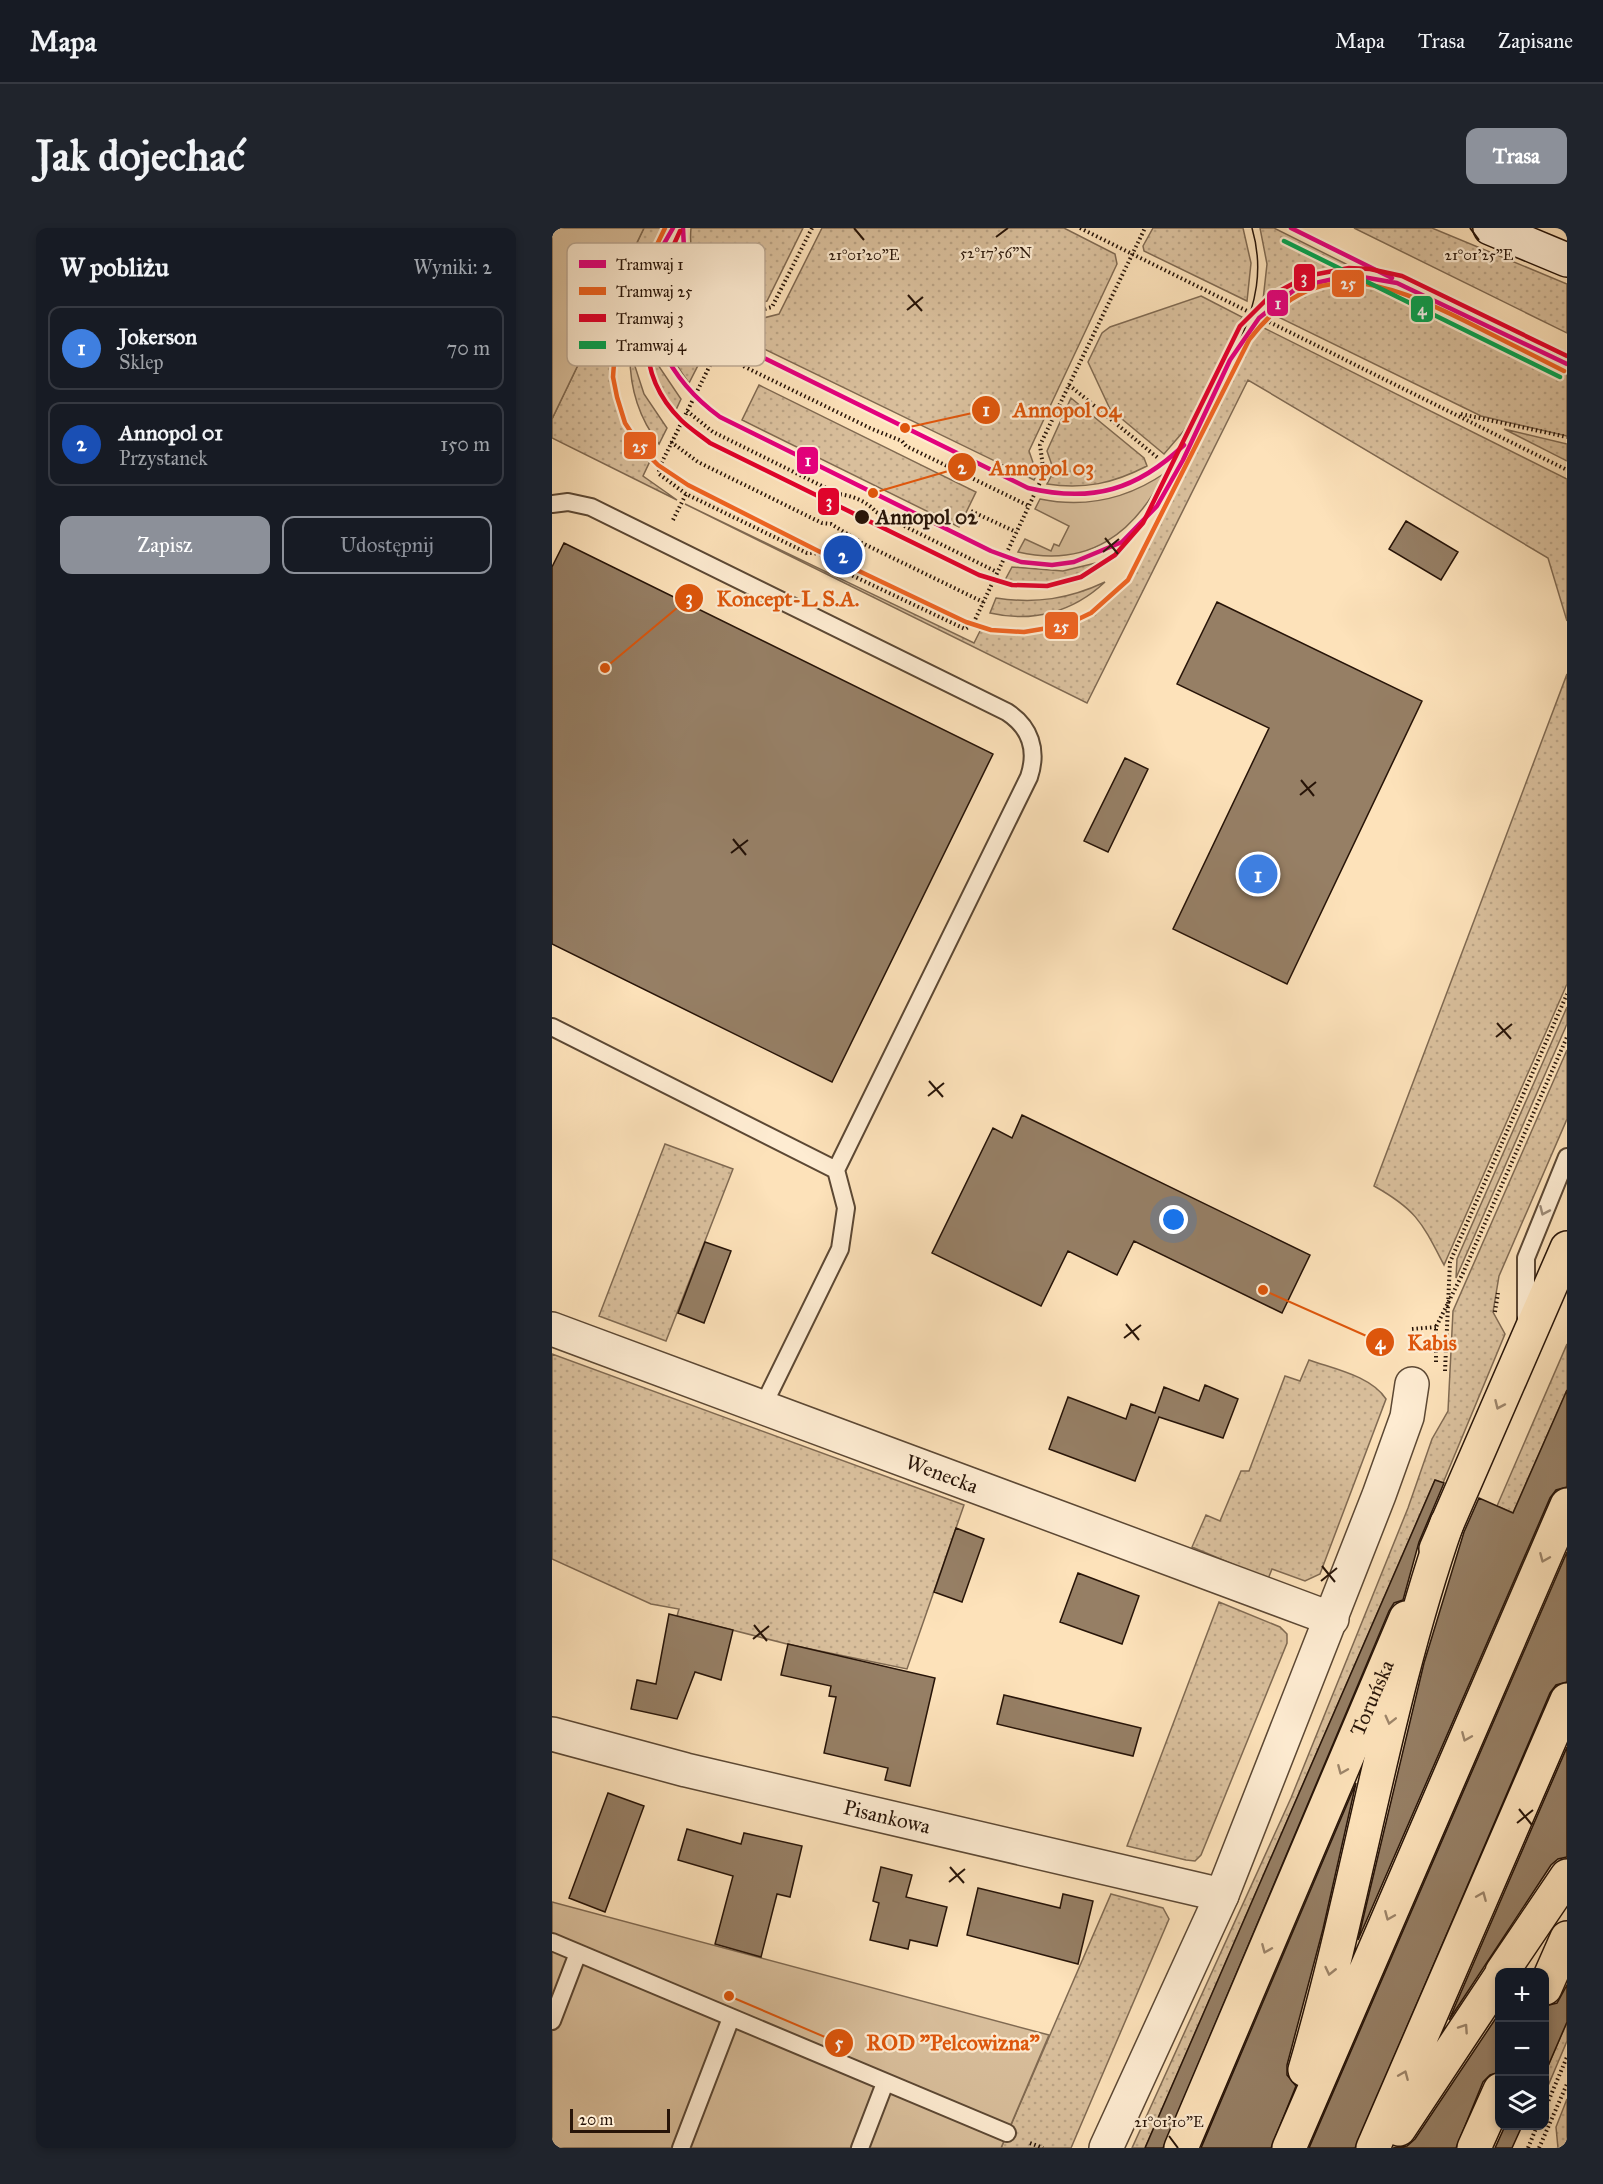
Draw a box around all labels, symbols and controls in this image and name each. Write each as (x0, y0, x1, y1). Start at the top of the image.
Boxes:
text: Mapa (30, 24, 97, 59)
text: Mapa (1335, 28, 1385, 54)
text: Trasa (1418, 28, 1465, 54)
text: Zapisane (1498, 28, 1573, 54)
button: Trasa (1466, 128, 1567, 184)
text: Jak dojechać (36, 130, 245, 182)
legend (567, 243, 765, 366)
text: 52°17'56"N (960, 244, 1032, 262)
text: 21°01'20"E (829, 246, 900, 264)
text: 21°01'25"E (1444, 246, 1514, 264)
text: W pobliżu (60, 251, 169, 283)
text: Wyniki: 2 (414, 255, 492, 279)
text: Tramwaj 1 (616, 255, 683, 274)
line badge: 3 (1293, 263, 1316, 292)
text: 3 (1301, 268, 1307, 288)
line badge: 25 (1331, 269, 1365, 298)
text: 25 (1340, 274, 1356, 293)
text: Tramwaj 25 (616, 282, 693, 301)
line badge: 1 (1266, 289, 1289, 317)
text: 1 (1275, 294, 1282, 313)
line badge: 4 (1410, 295, 1434, 323)
text: 4 (1418, 300, 1428, 320)
text: Tramwaj 3 (616, 309, 684, 328)
text: Jokerson (119, 323, 197, 350)
text: 1 (78, 336, 85, 360)
text: 70 m (447, 336, 490, 360)
text: Tramwaj 4 (616, 336, 687, 355)
text: Sklep (119, 350, 163, 374)
callout: Annopol 04 (971, 390, 1133, 430)
text: Annopol 04 (1011, 396, 1123, 423)
text: 1 (982, 399, 990, 421)
text: Annopol 01 (119, 419, 223, 446)
line badge: 25 (623, 431, 657, 460)
text: 2 (77, 432, 86, 456)
text: 150 m (440, 432, 490, 456)
text: 25 (632, 437, 648, 456)
text: Przystanek (119, 446, 208, 470)
line badge: 1 (796, 446, 819, 475)
callout: Annopol 03 (947, 447, 1106, 487)
text: 1 (805, 451, 812, 470)
text: Annopol 03 (988, 454, 1094, 481)
text: 2 (958, 457, 968, 479)
line badge: 3 (817, 487, 840, 516)
text: 3 (826, 492, 832, 512)
place label: Annopol 02 (874, 504, 978, 530)
marker: Annopol 02 (853, 508, 871, 526)
button: Zapisz (60, 516, 270, 574)
button: Udostępnij (282, 516, 492, 574)
pin: 2 (824, 532, 862, 578)
callout: Koncept-L S.A. (674, 578, 871, 618)
text: Koncept-L S.A. (717, 585, 859, 612)
text: 3 (685, 587, 693, 610)
line badge: 25 (1044, 611, 1079, 640)
text: 25 (1053, 617, 1069, 636)
pin: 1 (1238, 852, 1278, 896)
one-way arrow (1539, 1204, 1551, 1215)
your location (1159, 1205, 1188, 1234)
callout: Kabis (1365, 1322, 1469, 1362)
text: Kabis (1407, 1329, 1457, 1356)
text: 4 (1375, 1332, 1386, 1355)
one-way arrow (1494, 1398, 1506, 1409)
street label: Wenecka (902, 1449, 982, 1499)
one-way arrow (1539, 1552, 1551, 1563)
street label: Toruńska (1344, 1656, 1400, 1740)
one-way arrow (1385, 1715, 1398, 1725)
one-way arrow (1462, 1731, 1474, 1742)
one-way arrow (1337, 1764, 1349, 1775)
street label: Pisankowa (841, 1794, 933, 1840)
one-way arrow (1475, 1892, 1487, 1903)
one-way arrow (1384, 1910, 1396, 1921)
one-way arrow (1261, 1943, 1273, 1954)
one-way arrow (1325, 1966, 1338, 1976)
map controls (1495, 1968, 1549, 2130)
button: + (1495, 1968, 1549, 2022)
button: − (1495, 2022, 1549, 2076)
callout: ROD "Pelcowizna" (824, 2023, 1052, 2063)
one-way arrow (1457, 2024, 1468, 2035)
text: ROD "Pelcowizna" (866, 2029, 1040, 2056)
text: 5 (835, 2032, 844, 2054)
one-way arrow (1397, 2070, 1409, 2081)
button: layers (1495, 2076, 1549, 2130)
scale bar (570, 2106, 670, 2134)
text: 20 m (579, 2110, 613, 2129)
text: 21°01'10"E (1134, 2113, 1204, 2131)

